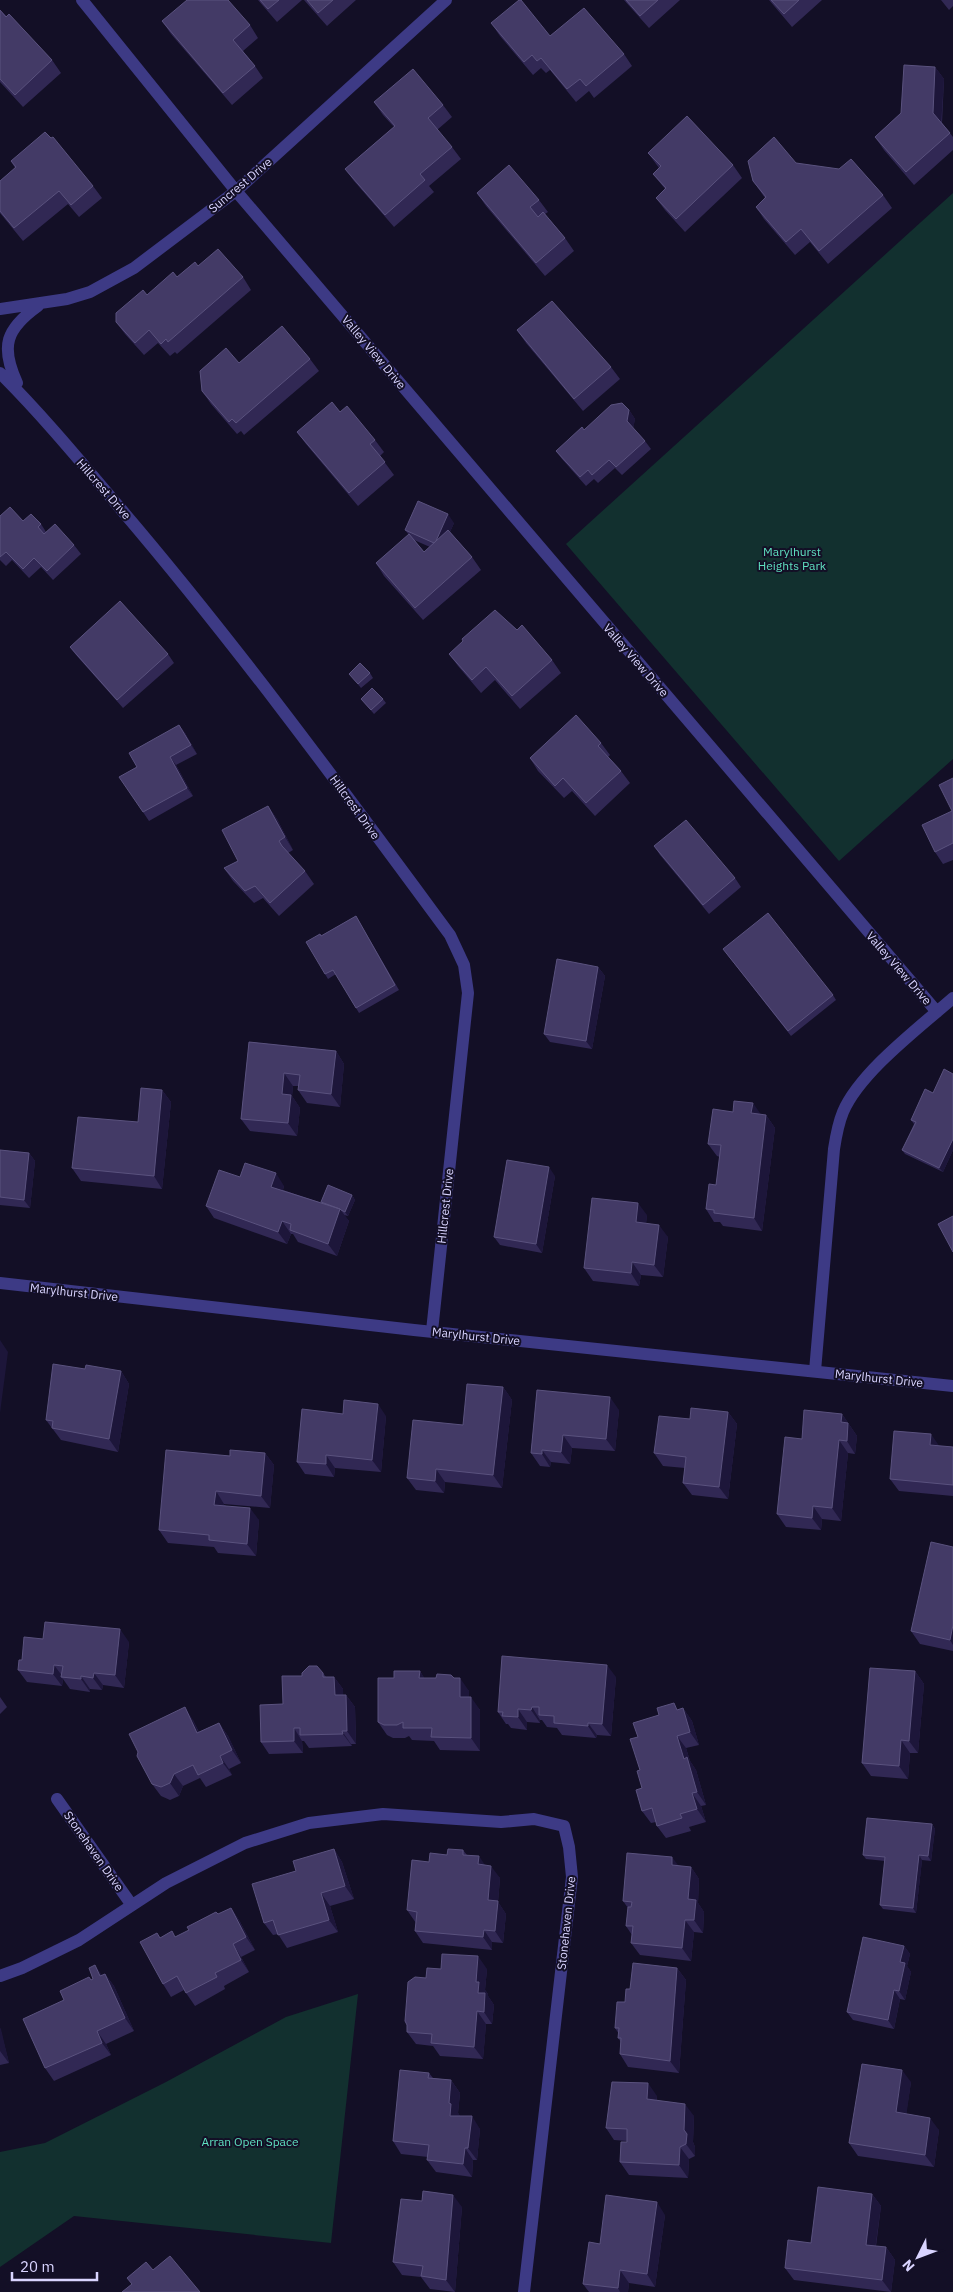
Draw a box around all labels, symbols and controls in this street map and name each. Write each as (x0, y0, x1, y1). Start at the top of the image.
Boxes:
street label: Suncrest Drive (205, 154, 275, 216)
street label: Valley View Drive (339, 312, 410, 392)
street label: Hillcrest Drive (74, 456, 135, 523)
park label: Marylhurst Heights Park (758, 544, 827, 573)
street label: Valley View Drive (600, 620, 672, 700)
street label: Hillcrest Drive (327, 772, 384, 842)
street label: Valley View Drive (863, 928, 935, 1008)
street label: Hillcrest Drive (434, 1167, 456, 1244)
street label: Marylhurst Drive (29, 1280, 119, 1304)
street label: Marylhurst Drive (431, 1324, 521, 1348)
street label: Marylhurst Drive (834, 1366, 924, 1390)
street label: Stonehaven Drive (61, 1808, 127, 1894)
street label: Stonehaven Drive (554, 1875, 578, 1971)
park label: Arran Open Space (201, 2134, 299, 2149)
north arrow (893, 2232, 943, 2282)
scale bar (12, 2250, 98, 2282)
text: N (898, 2256, 918, 2275)
text: 20 m (20, 2257, 55, 2276)

